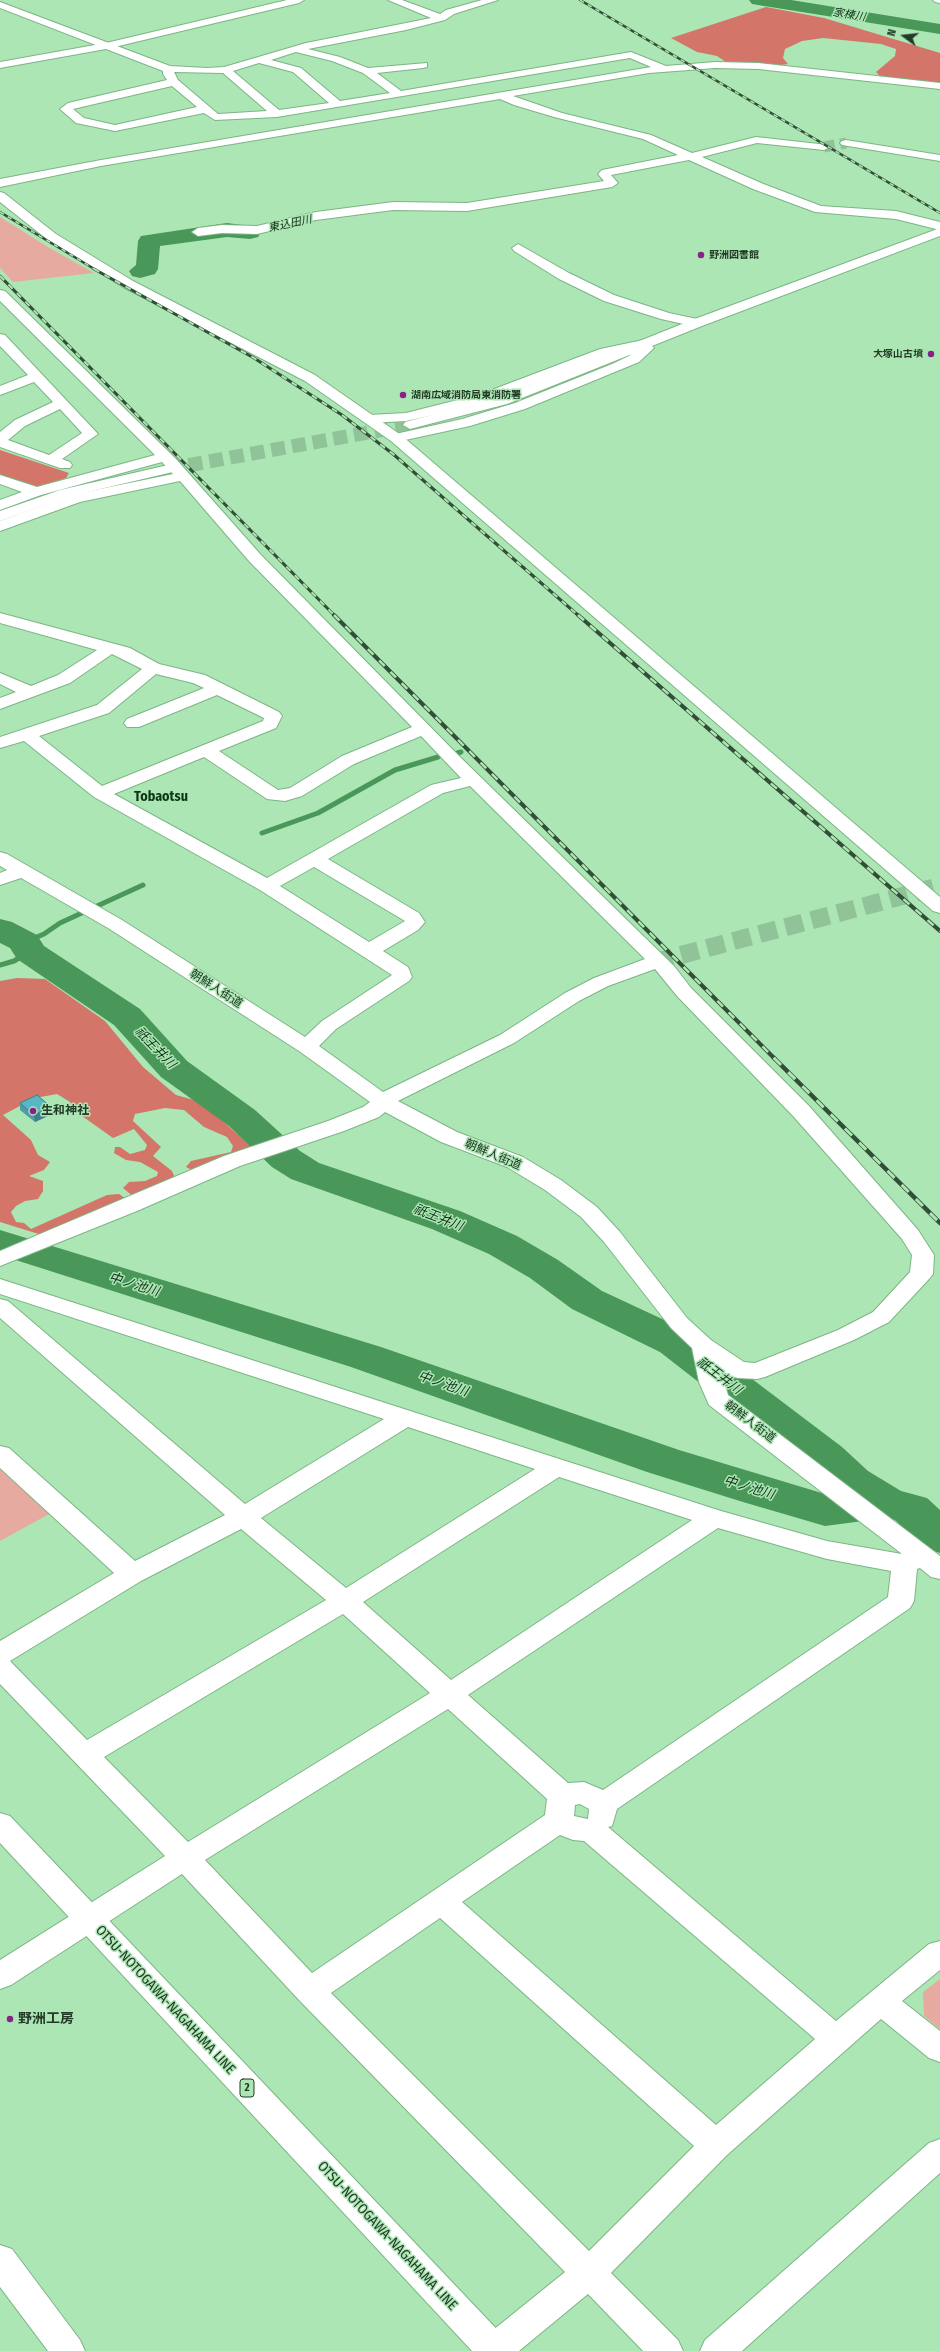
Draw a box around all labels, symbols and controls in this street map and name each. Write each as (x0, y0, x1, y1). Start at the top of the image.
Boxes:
water label: 家棟川 (832, 6, 866, 24)
north arrow (884, 16, 924, 56)
text: N (885, 28, 899, 38)
water label: 東込田川 (267, 213, 313, 235)
place label: 野洲図書館 (709, 249, 759, 261)
marker: 野洲図書館 (696, 250, 706, 260)
place label: 大塚山古墳 (873, 348, 923, 360)
marker: 大塚山古墳 (926, 349, 936, 359)
place label: 湖南広域消防局東消防署 (411, 389, 521, 401)
marker: 湖南広域消防局東消防署 (398, 390, 408, 400)
district label: Tobaotsu (134, 789, 188, 805)
street label: 朝鮮人街道 (187, 967, 245, 1011)
water label: 祇王井川 (131, 1024, 179, 1072)
place label: 生和神社 (41, 1104, 89, 1118)
marker: 生和神社 (28, 1106, 38, 1116)
street label: 朝鮮人街道 (463, 1137, 523, 1173)
water label: 祇王井川 (411, 1201, 465, 1235)
water label: 中ノ池川 (107, 1270, 161, 1300)
water label: 祇王井川 (694, 1354, 744, 1398)
water label: 中ノ池川 (416, 1368, 470, 1400)
street label: 朝鮮人街道 (722, 1398, 778, 1446)
water label: 中ノ池川 (722, 1473, 776, 1503)
street label: OTSU-NOTOGAWA-NAGAHAMA LINE (92, 1922, 238, 2078)
place label: 野洲工房 (18, 2011, 74, 2027)
marker: 野洲工房 (5, 2014, 15, 2024)
road number: 2 (240, 2079, 254, 2097)
street label: OTSU-NOTOGAWA-NAGAHAMA LINE (314, 2158, 460, 2314)

